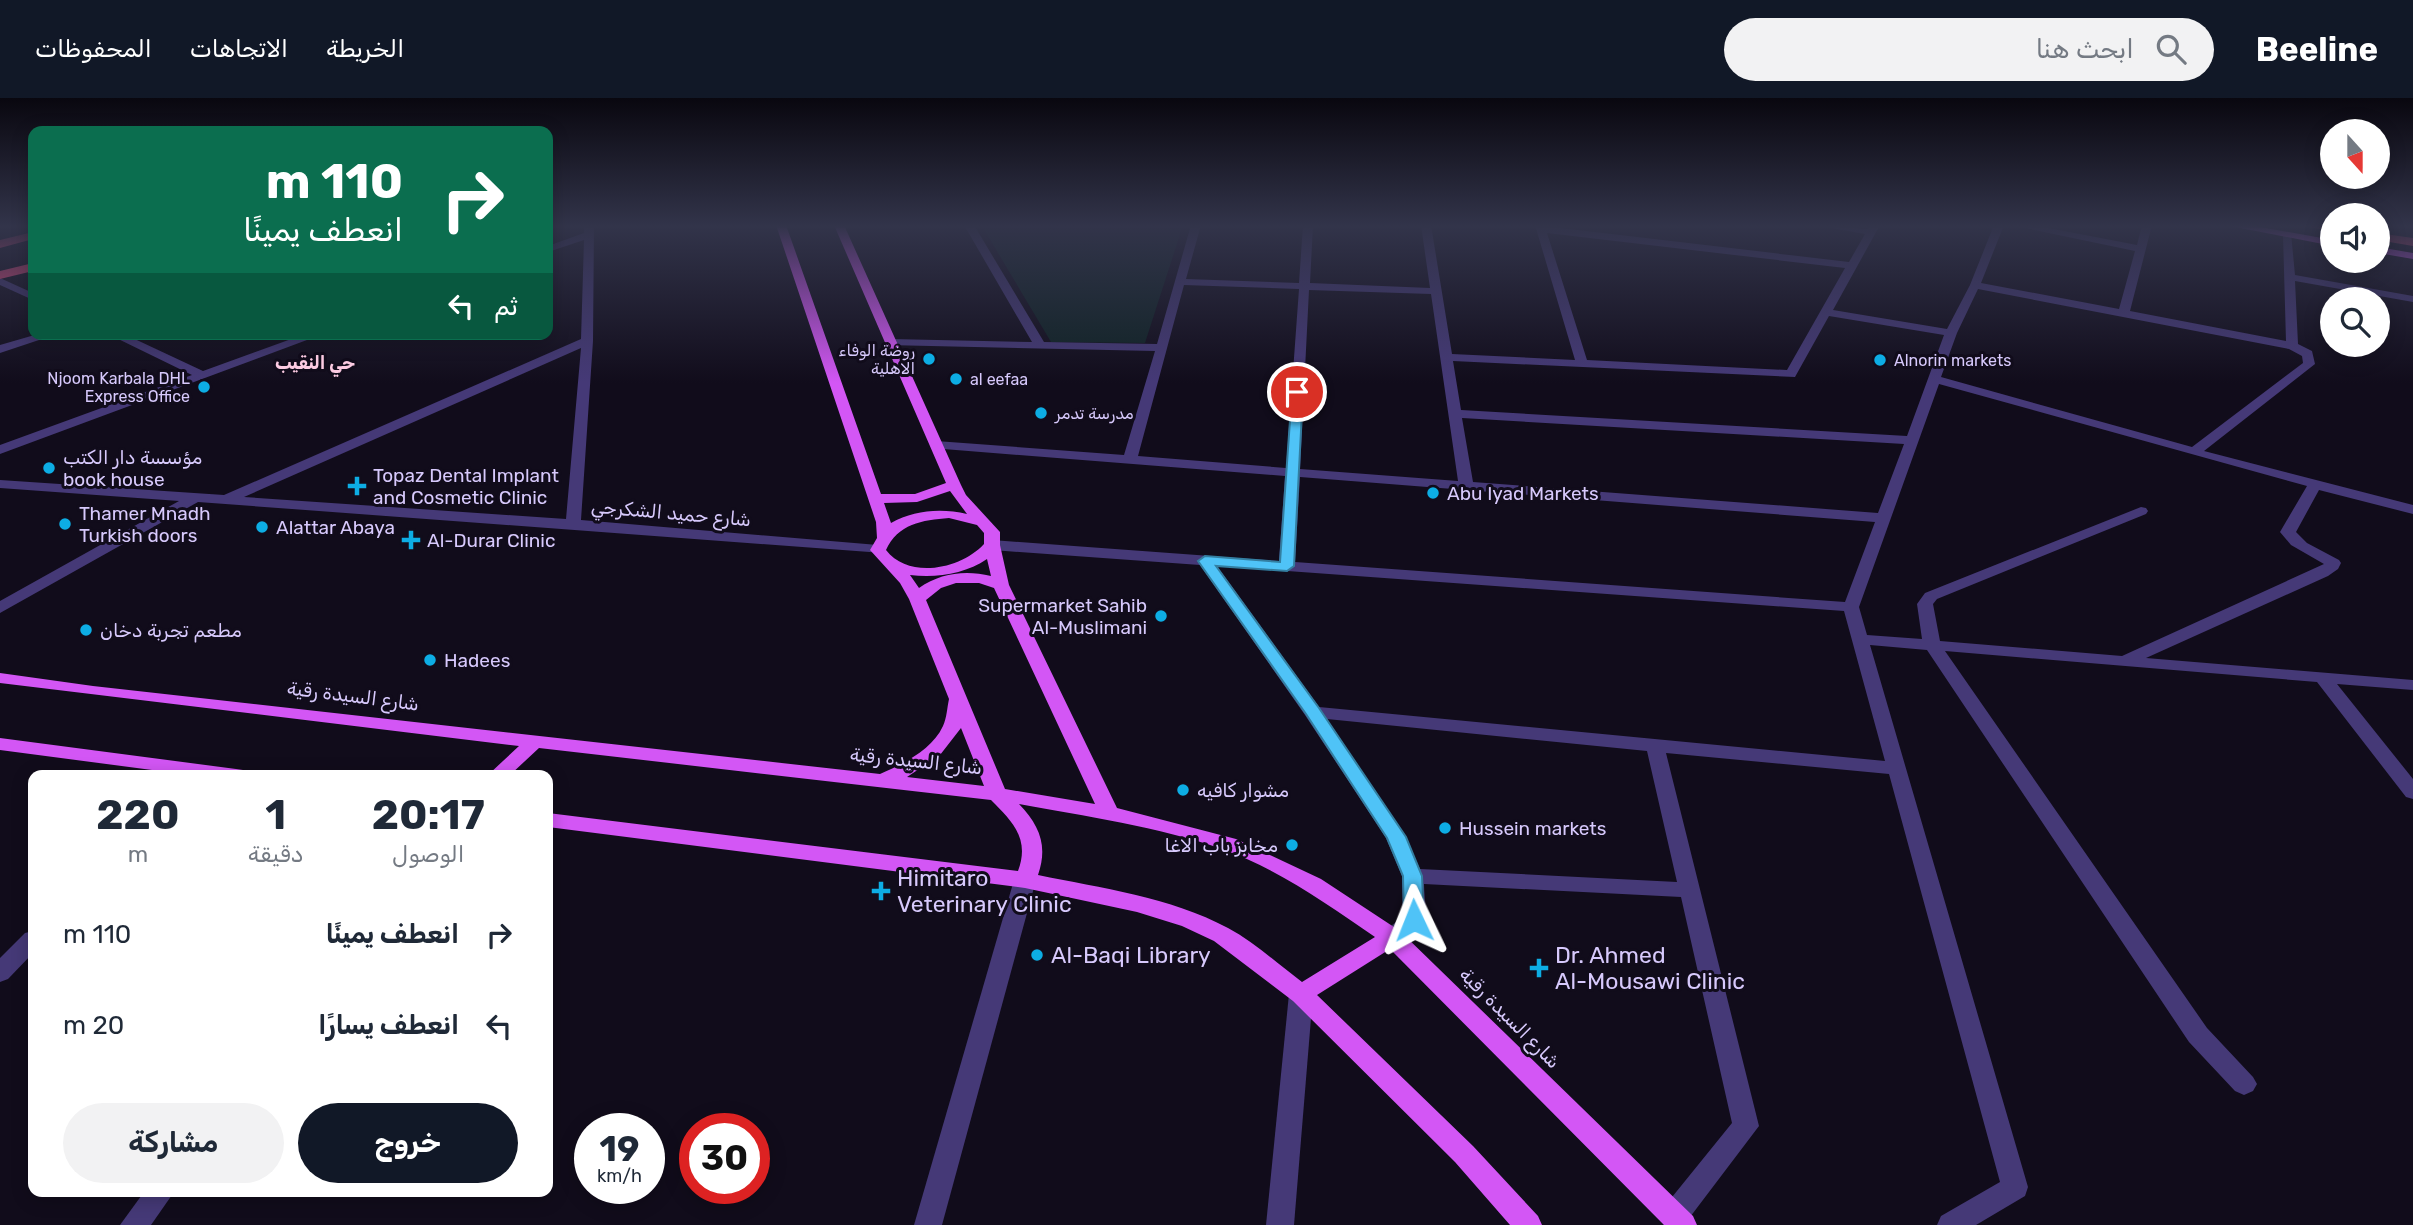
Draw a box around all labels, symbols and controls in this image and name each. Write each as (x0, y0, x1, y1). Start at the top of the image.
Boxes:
search box (1724, 18, 2214, 81)
icon: search (2152, 30, 2190, 68)
text: Beeline (2256, 30, 2378, 69)
text: ابحث هنا (2036, 34, 2134, 65)
text: المحفوظات (35, 35, 152, 63)
text: الاتجاهات (190, 35, 288, 63)
text: الخريطة (326, 35, 404, 63)
north arrow (2320, 119, 2390, 189)
map controls (2320, 119, 2390, 357)
text: 110 m (266, 152, 403, 210)
icon: right (427, 154, 518, 245)
button: sound (2320, 203, 2390, 273)
text: انعطف يمينًا (243, 211, 403, 249)
icon: left (442, 287, 480, 325)
button: search (2320, 287, 2390, 357)
text: ثم (494, 291, 518, 322)
place label: روضة الوفاء الاهلية (838, 341, 915, 378)
marker: روضة الوفاء الاهلية (921, 351, 937, 367)
place label: Alnorin markets (1894, 351, 2011, 370)
district label: حي النقيب (275, 352, 355, 377)
marker: Alnorin markets (1872, 352, 1888, 368)
pin (1267, 362, 1327, 422)
place label: Njoom Karbala DHL Express Office (47, 369, 190, 406)
place label: al eefaa (970, 370, 1028, 389)
marker: al eefaa (948, 371, 964, 387)
icon: arrive (1278, 373, 1316, 411)
marker: Njoom Karbala DHL Express Office (196, 379, 212, 395)
place label: مدرسة تدمر (1054, 404, 1134, 424)
marker: مدرسة تدمر (1033, 405, 1049, 421)
place label: مؤسسة دار الكتب book house (63, 446, 202, 491)
marker: مؤسسة دار الكتب book house (41, 460, 57, 476)
place label: Topaz Dental Implant and Cosmetic Clinic (373, 464, 559, 509)
marker: Topaz Dental Implant and Cosmetic Clinic (347, 476, 367, 496)
place label: Abu Iyad Markets (1447, 482, 1599, 505)
marker: Abu Iyad Markets (1425, 485, 1441, 501)
street label: شارع حميد الشكرجي (590, 495, 752, 534)
place label: Thamer Mnadh Turkish doors (79, 502, 211, 547)
marker: Thamer Mnadh Turkish doors (57, 516, 73, 532)
place label: Alattar Abaya (276, 516, 395, 539)
marker: Alattar Abaya (254, 519, 270, 535)
place label: Al-Durar Clinic (427, 529, 555, 552)
marker: Al-Durar Clinic (401, 530, 421, 550)
place label: Supermarket Sahib Al-Muslimani (978, 594, 1147, 639)
marker: Supermarket Sahib Al-Muslimani (1153, 608, 1169, 624)
place label: مطعم تجربة دخان (100, 619, 242, 643)
marker: مطعم تجربة دخان (78, 622, 94, 638)
place label: Hadees (444, 649, 510, 672)
marker: Hadees (422, 652, 438, 668)
street label: شارع السيدة رقية (285, 676, 420, 718)
street label: شارع السيدة رقية (848, 743, 983, 781)
place label: مشوار كافيه (1197, 779, 1289, 802)
marker: مشوار كافيه (1175, 782, 1191, 798)
text: 220 (96, 790, 179, 840)
text: 1 (265, 790, 286, 840)
text: 20:17 (372, 790, 485, 840)
place label: Hussein markets (1459, 817, 1606, 840)
marker: Hussein markets (1437, 820, 1453, 836)
place label: مخابز باب الاغا (1165, 834, 1278, 857)
marker: مخابز باب الاغا (1284, 837, 1300, 853)
text: m (128, 840, 148, 868)
text: دقيقة (248, 840, 303, 868)
text: الوصول (392, 840, 464, 868)
place label: Himitaro Veterinary Clinic (897, 864, 1072, 918)
marker: Himitaro Veterinary Clinic (871, 881, 891, 901)
position arrow (1377, 883, 1451, 957)
icon: right (480, 916, 518, 954)
text: 110 m (63, 919, 131, 950)
text: انعطف يمينًا (326, 919, 459, 950)
place label: Al-Baqi Library (1051, 941, 1211, 969)
place label: Dr. Ahmed Al-Mousawi Clinic (1555, 941, 1745, 995)
marker: Al-Baqi Library (1029, 947, 1045, 963)
marker: Dr. Ahmed Al-Mousawi Clinic (1529, 958, 1549, 978)
street label: شارع السيدة رقية (1453, 963, 1565, 1075)
icon: left (480, 1007, 518, 1045)
text: 20 m (63, 1010, 124, 1041)
text: انعطف يسارًا (318, 1010, 459, 1041)
button: مشاركة (63, 1103, 284, 1183)
button: خروج (298, 1103, 518, 1183)
speed limit sign: 30 (679, 1113, 770, 1204)
text: 19 (600, 1128, 639, 1170)
text: km/h (597, 1165, 642, 1187)

